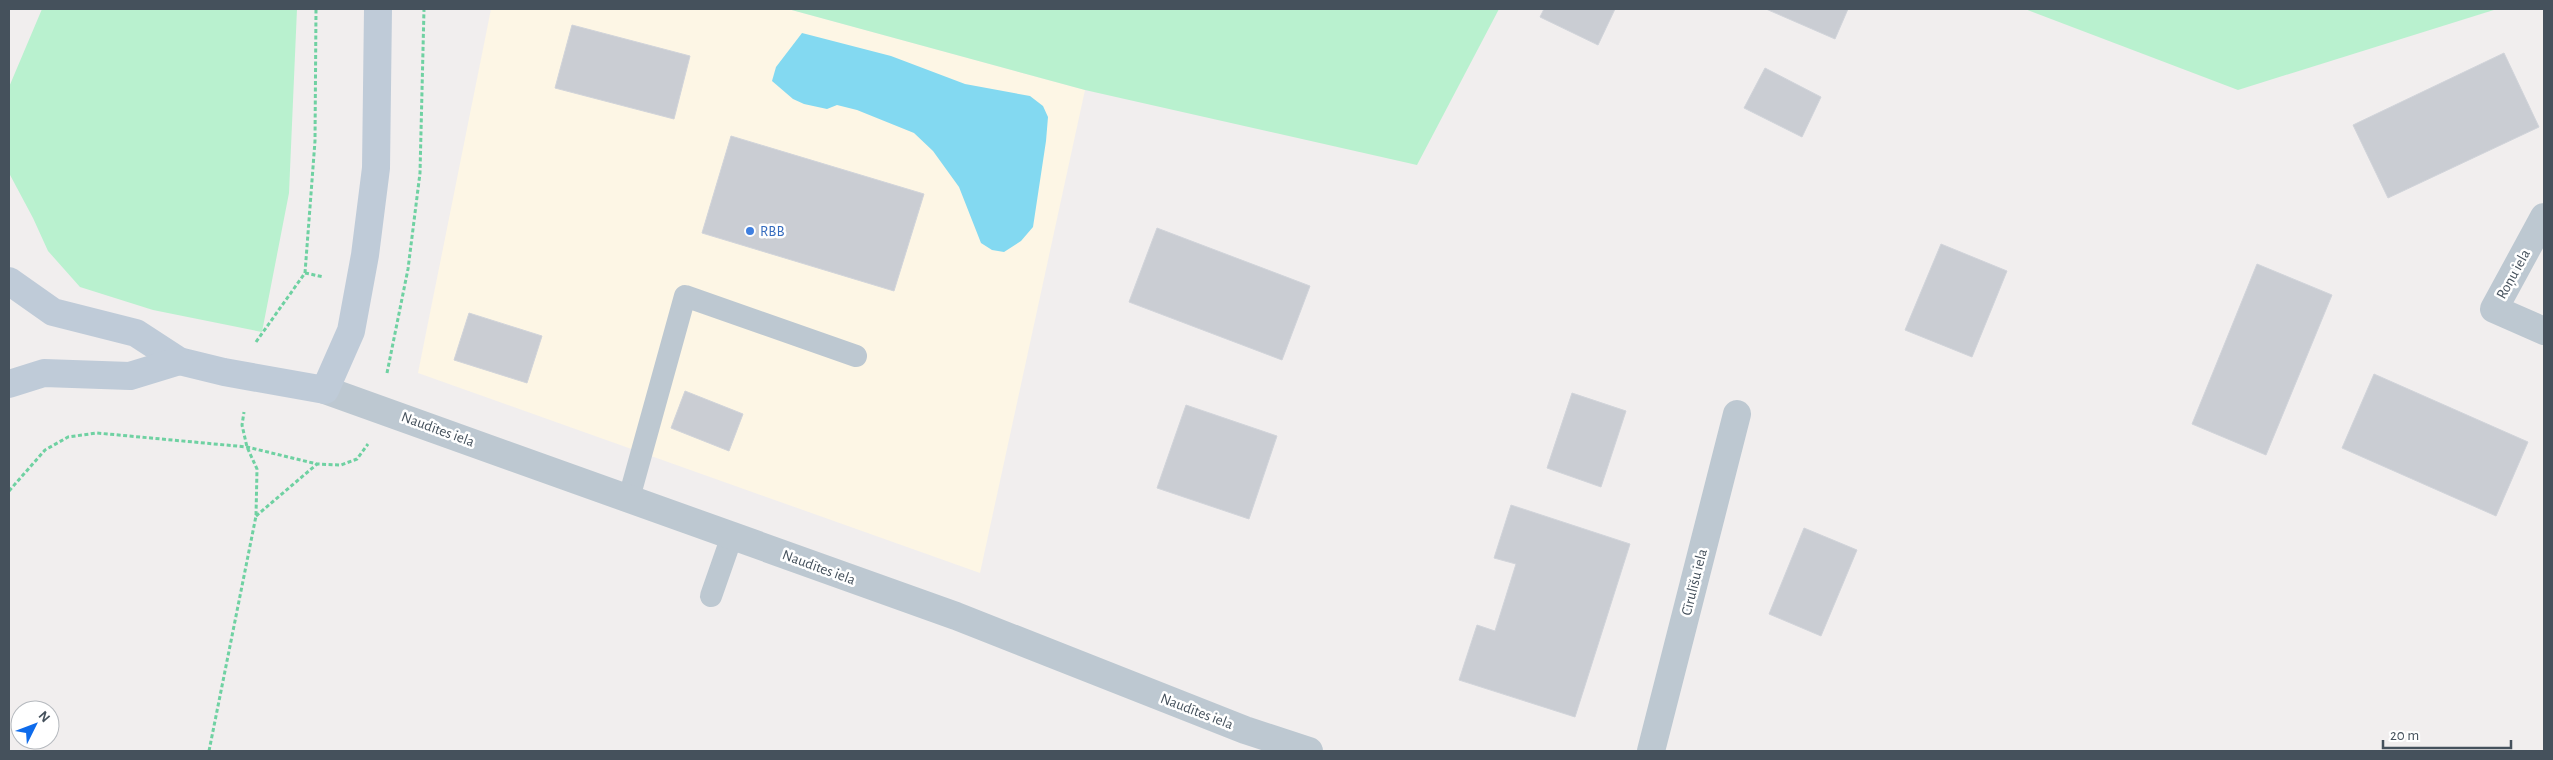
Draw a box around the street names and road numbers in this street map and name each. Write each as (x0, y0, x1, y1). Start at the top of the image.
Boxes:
street label: Roņu iela (2494, 247, 2534, 302)
street label: Naudītes iela (399, 409, 476, 450)
street label: Naudītes iela (780, 547, 857, 588)
street label: Cīrulīšu iela (1679, 547, 1710, 617)
street label: Naudītes iela (1158, 691, 1235, 732)

